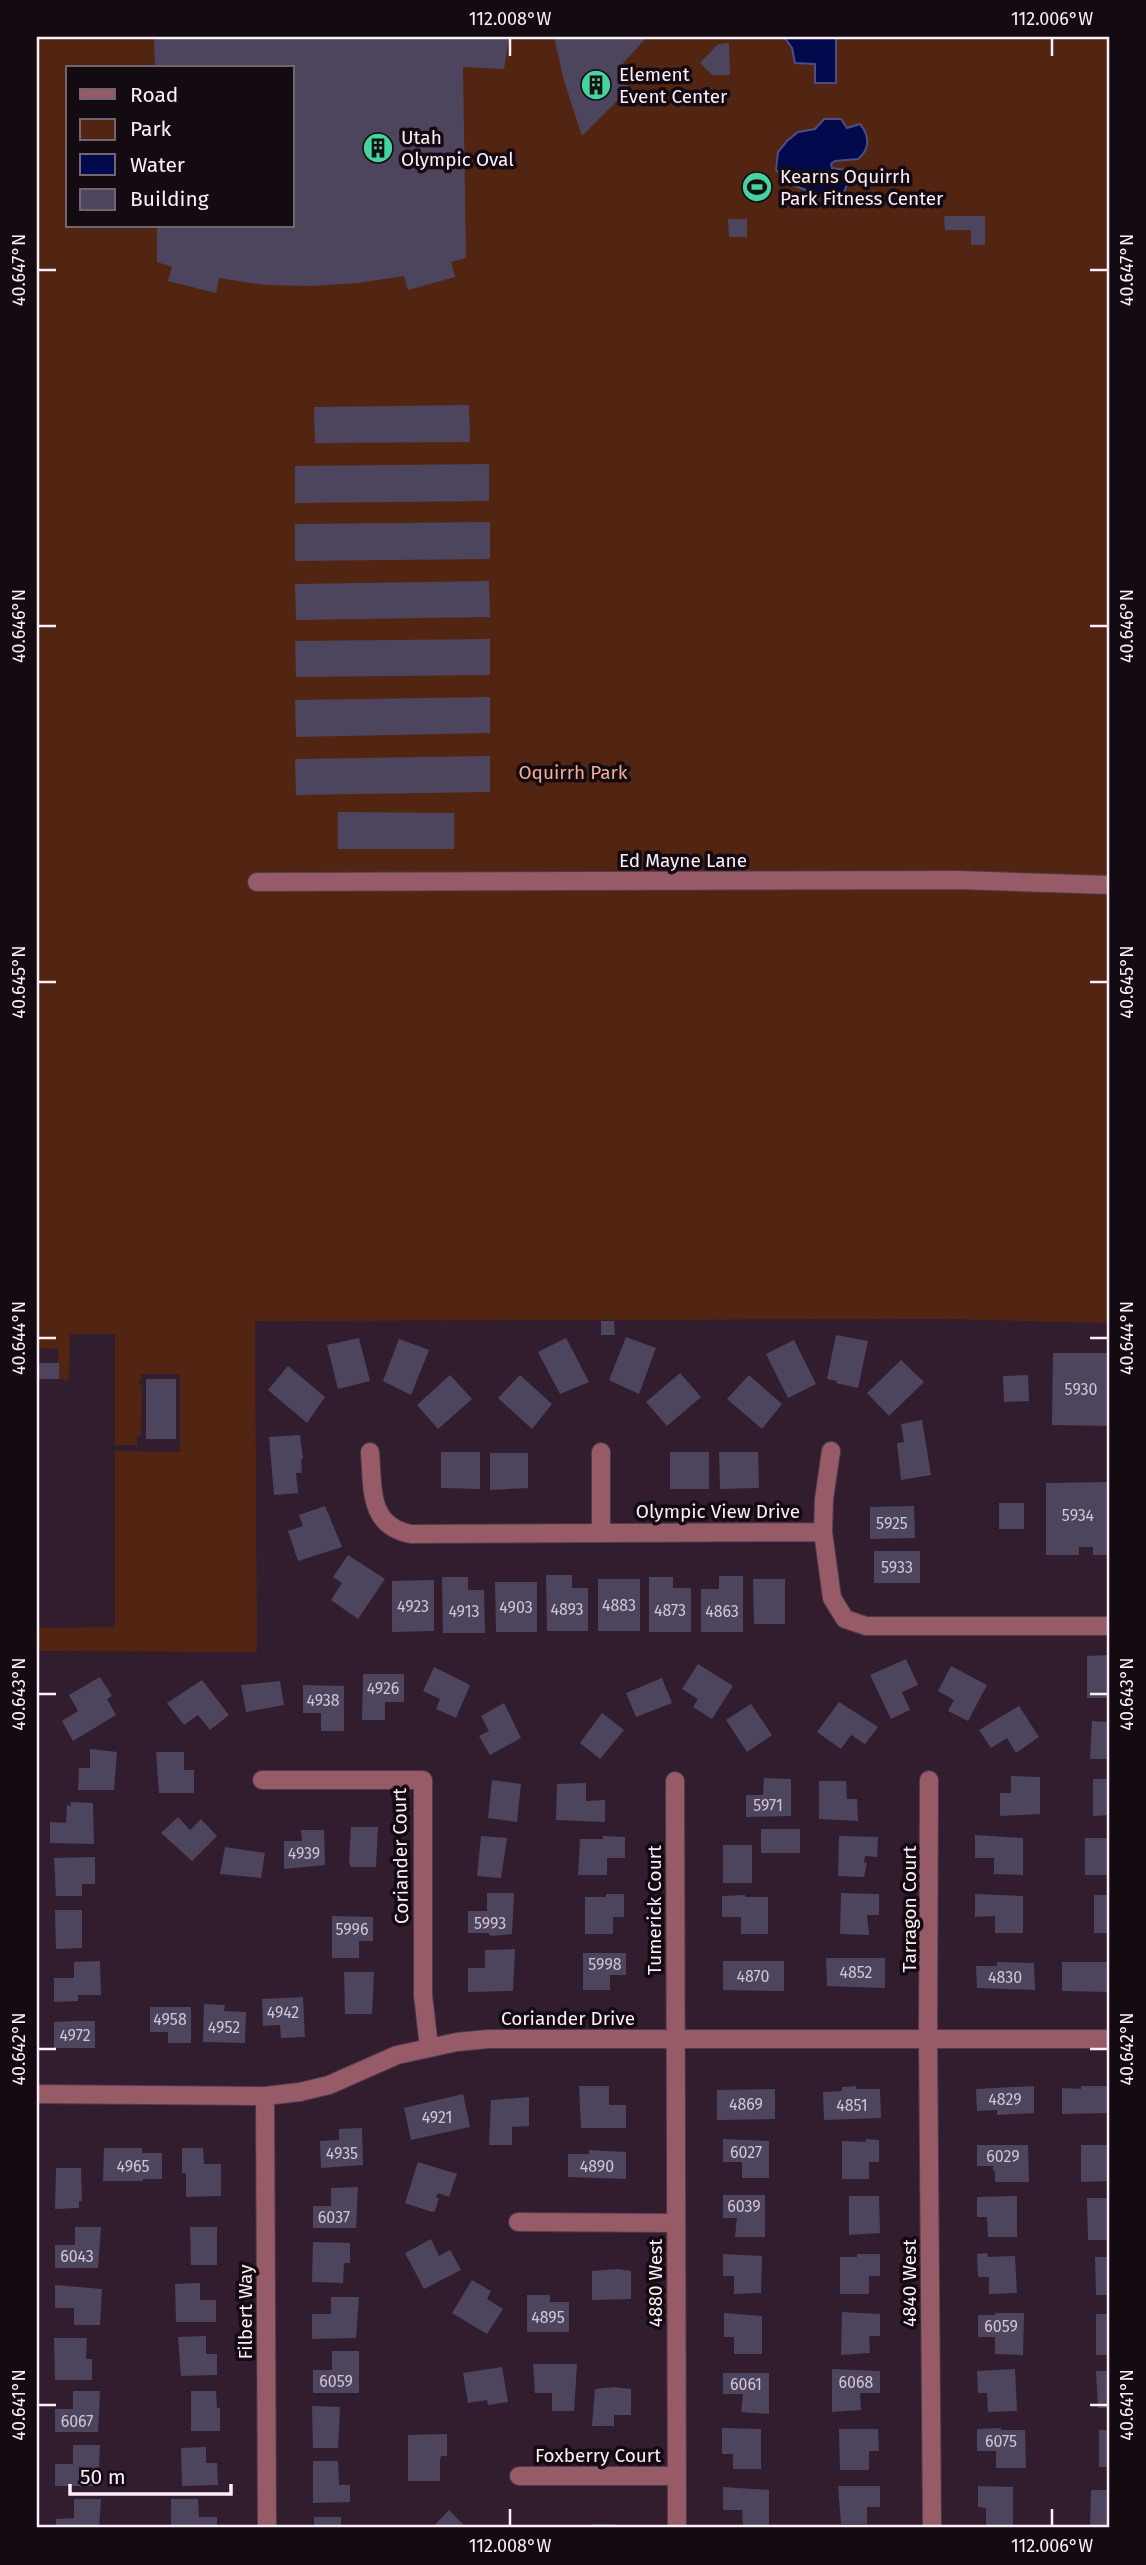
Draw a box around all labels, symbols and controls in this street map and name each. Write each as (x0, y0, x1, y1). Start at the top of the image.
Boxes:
text: 112.008°W (469, 8, 551, 30)
text: 112.006°W (1011, 8, 1093, 30)
place label: Element Event Center (619, 63, 728, 108)
legend (66, 66, 294, 228)
building icon: Element Event Center (579, 68, 613, 102)
text: Road (130, 82, 178, 108)
text: Park (130, 116, 172, 142)
place label: Utah Olympic Oval (401, 126, 514, 171)
building icon: Utah Olympic Oval (361, 131, 395, 165)
text: Water (130, 152, 185, 178)
place label: Kearns Oquirrh Park Fitness Center (780, 165, 944, 210)
sports icon: Kearns Oquirrh Park Fitness Center (740, 170, 774, 204)
text: Building (130, 186, 209, 212)
text: 40.647°N (8, 234, 30, 306)
text: 40.647°N (1116, 234, 1138, 306)
text: 40.646°N (8, 589, 30, 663)
text: 40.646°N (1116, 589, 1138, 663)
park label: Oquirrh Park (518, 761, 628, 784)
street label: Ed Mayne Lane (619, 849, 747, 872)
text: 40.645°N (8, 945, 30, 1019)
text: 40.645°N (1116, 945, 1138, 1019)
text: 40.644°N (8, 1301, 30, 1375)
text: 40.644°N (1116, 1301, 1138, 1375)
house number: 5930 (1065, 1380, 1097, 1399)
street label: Olympic View Drive (636, 1500, 800, 1523)
house number: 5934 (1062, 1506, 1095, 1525)
house number: 5925 (876, 1514, 908, 1533)
house number: 5933 (881, 1558, 913, 1577)
house number: 4883 (602, 1596, 636, 1615)
house number: 4923 (397, 1597, 429, 1616)
house number: 4903 (499, 1598, 533, 1617)
house number: 4893 (550, 1600, 584, 1619)
house number: 4873 (654, 1601, 686, 1620)
house number: 4913 (448, 1602, 480, 1621)
house number: 4863 (705, 1602, 739, 1621)
text: 40.643°N (8, 1657, 30, 1731)
text: 40.643°N (1116, 1657, 1138, 1731)
house number: 4926 (367, 1679, 399, 1698)
house number: 4938 (306, 1691, 340, 1710)
street label: Coriander Court (388, 1788, 413, 1924)
house number: 5971 (753, 1796, 783, 1815)
house number: 4939 (288, 1844, 320, 1863)
street label: Tumerick Court (643, 1845, 666, 1975)
street label: Tarragon Court (898, 1845, 921, 1972)
house number: 5993 (474, 1914, 506, 1933)
house number: 5996 (335, 1920, 369, 1939)
house number: 5998 (588, 1955, 622, 1974)
house number: 4852 (839, 1963, 873, 1982)
house number: 4870 (737, 1967, 770, 1986)
house number: 4830 (988, 1968, 1022, 1987)
house number: 4942 (267, 2003, 299, 2022)
street label: Coriander Drive (501, 2007, 635, 2030)
house number: 4958 (153, 2010, 187, 2029)
text: 40.642°N (8, 2012, 30, 2086)
text: 40.642°N (1116, 2012, 1138, 2086)
house number: 4952 (208, 2018, 240, 2037)
house number: 4972 (59, 2026, 91, 2045)
house number: 4829 (988, 2090, 1022, 2109)
house number: 4869 (729, 2095, 763, 2114)
house number: 4851 (836, 2096, 868, 2115)
house number: 4921 (422, 2108, 452, 2127)
house number: 6027 (730, 2143, 762, 2162)
house number: 4935 (326, 2144, 358, 2163)
house number: 6029 (986, 2147, 1020, 2166)
house number: 4965 (116, 2157, 150, 2176)
house number: 4890 (580, 2157, 614, 2176)
house number: 6039 (727, 2197, 761, 2216)
house number: 6037 (318, 2208, 350, 2227)
street label: 4880 West (644, 2239, 667, 2327)
street label: 4840 West (898, 2239, 921, 2327)
house number: 6043 (60, 2247, 94, 2266)
street label: Filbert Way (234, 2264, 257, 2359)
house number: 4895 (531, 2308, 565, 2327)
house number: 6059 (984, 2317, 1018, 2336)
text: 40.641°N (8, 2369, 30, 2441)
text: 40.641°N (1116, 2369, 1138, 2441)
house number: 6059 (319, 2372, 353, 2391)
house number: 6068 (839, 2373, 874, 2392)
house number: 6061 (730, 2375, 762, 2394)
house number: 6067 (61, 2412, 93, 2431)
house number: 6075 (985, 2432, 1017, 2451)
street label: Foxberry Court (535, 2444, 661, 2467)
scale bar (70, 2453, 231, 2497)
text: 50 m (80, 2464, 126, 2490)
text: 112.008°W (469, 2535, 551, 2557)
text: 112.006°W (1011, 2535, 1093, 2557)

